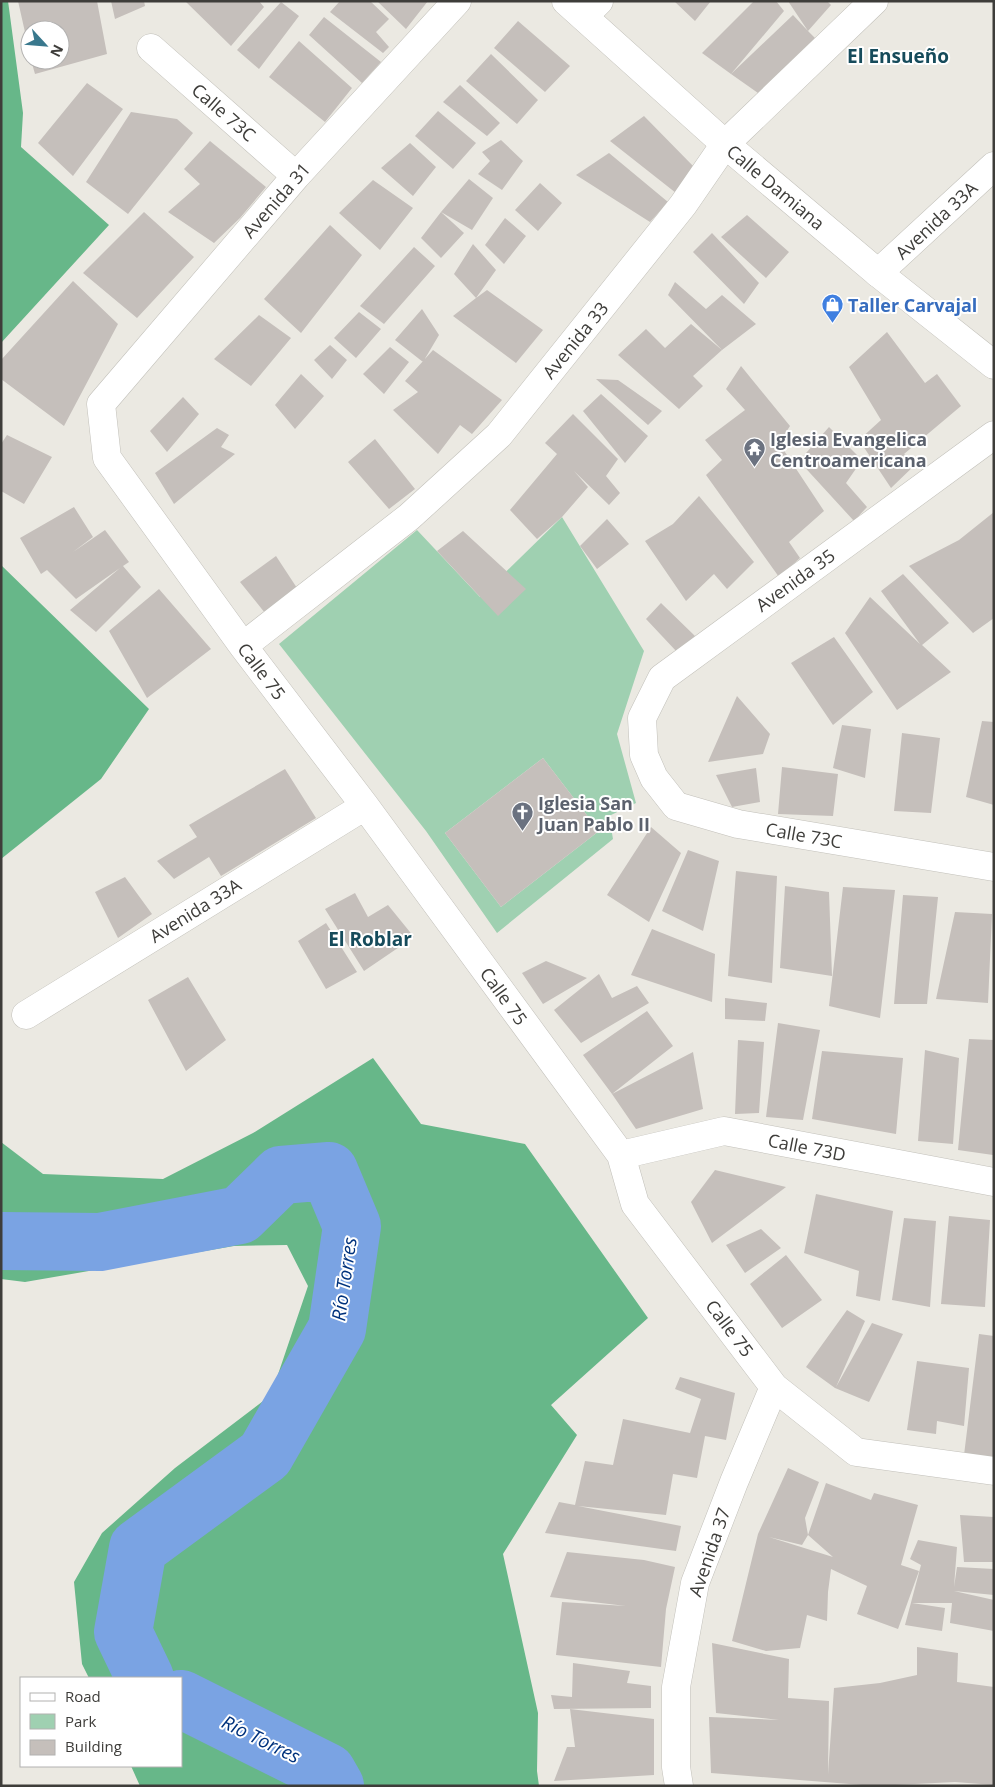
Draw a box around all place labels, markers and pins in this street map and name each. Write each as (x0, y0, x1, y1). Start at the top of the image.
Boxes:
shop icon: Taller Carvajal (820, 293, 844, 324)
place label: Taller Carvajal (848, 293, 977, 317)
place label: Iglesia Evangelica Centroamericana (770, 427, 927, 472)
temple icon: Iglesia Evangelica Centroamericana (742, 437, 766, 468)
place label: Iglesia San Juan Pablo II (536, 791, 650, 836)
church icon: Iglesia San Juan Pablo II (510, 801, 534, 832)

